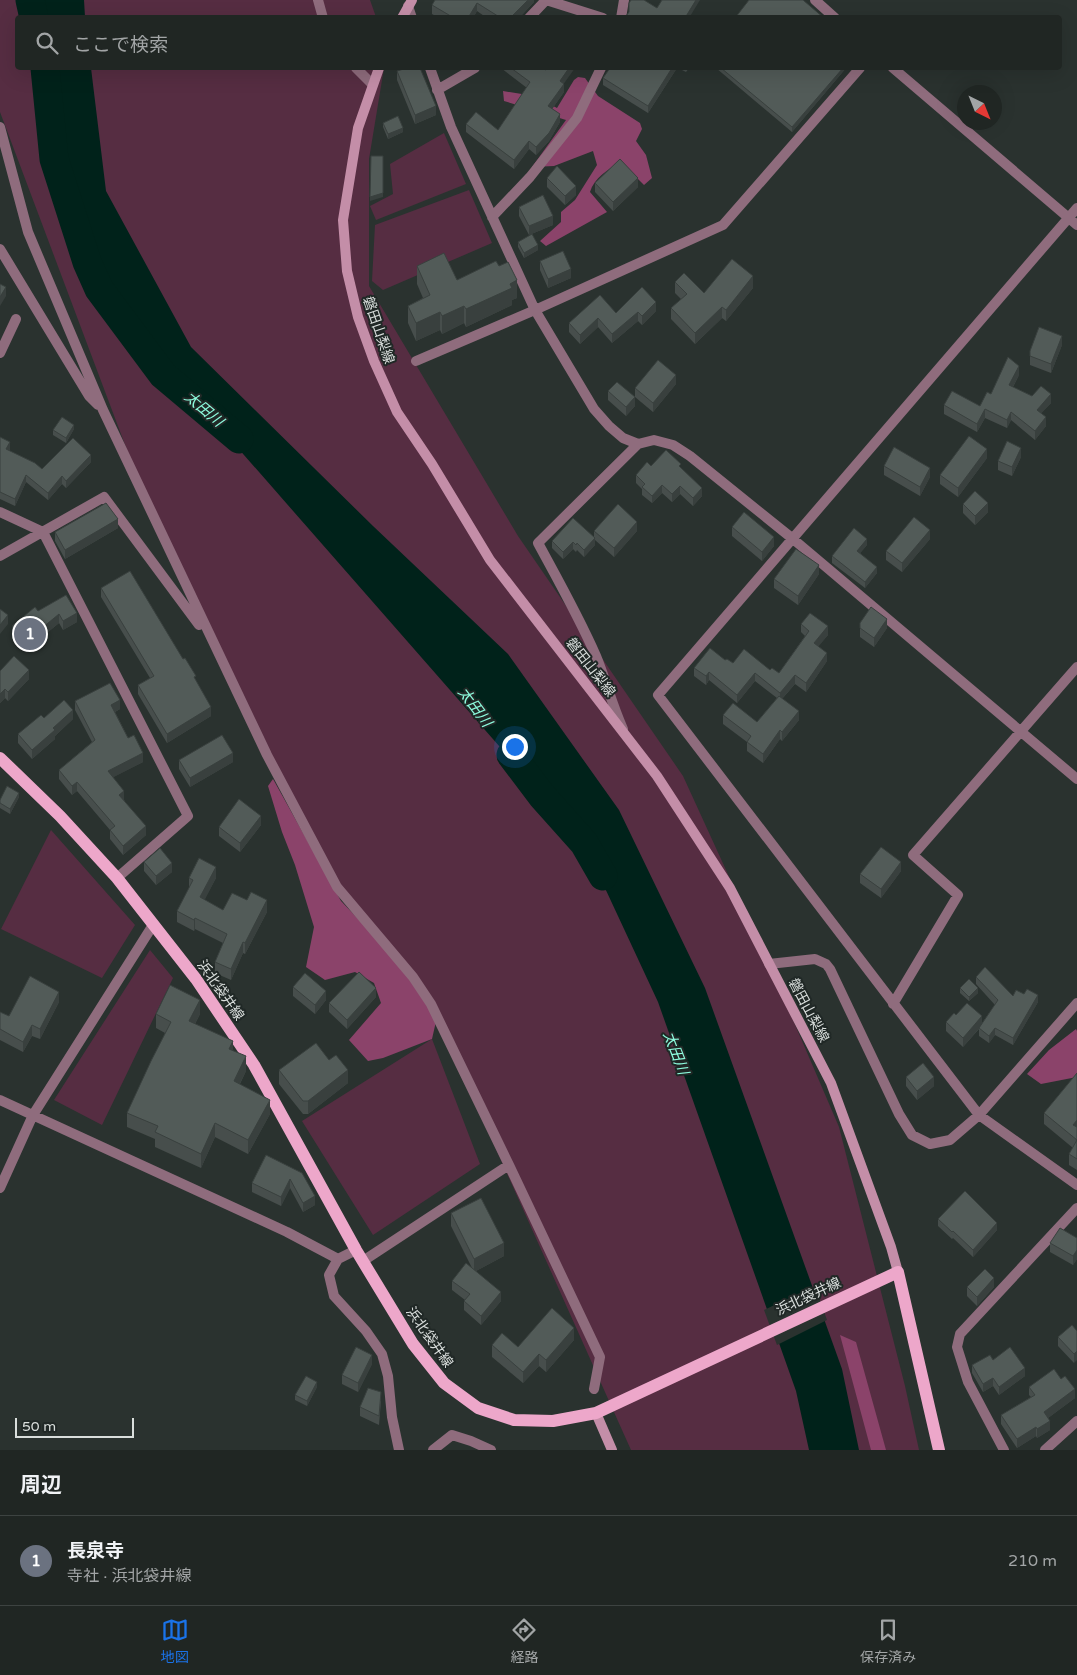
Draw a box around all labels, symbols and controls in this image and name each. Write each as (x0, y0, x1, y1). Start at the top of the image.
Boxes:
search box (15, 15, 1062, 70)
icon: search (33, 29, 61, 57)
text: ここで検索 (73, 34, 168, 56)
north arrow (957, 85, 1002, 130)
street label: 磐田山梨線 (359, 294, 398, 366)
water label: 太田川 (181, 388, 229, 432)
pin: 1 (14, 615, 46, 653)
street label: 磐田山梨線 (562, 634, 619, 700)
water label: 太田川 (454, 684, 497, 732)
your location (502, 734, 528, 760)
street label: 浜北袋井線 (194, 957, 248, 1024)
street label: 磐田山梨線 (785, 975, 832, 1045)
water label: 太田川 (660, 1029, 693, 1079)
street label: 浜北袋井線 (773, 1274, 844, 1319)
street label: 浜北袋井線 (403, 1304, 457, 1371)
scale bar (15, 1415, 134, 1438)
text: 50 m (22, 1418, 56, 1435)
text: 周辺 (20, 1473, 62, 1498)
text: 長泉寺 (67, 1540, 124, 1562)
text: 1 (31, 1551, 41, 1571)
text: 210 m (1008, 1551, 1057, 1571)
text: 寺社 · 浜北袋井線 (67, 1566, 191, 1586)
tab: 地図 (161, 1616, 189, 1666)
tab: 経路 (510, 1616, 538, 1666)
tab: 保存済み (860, 1616, 916, 1666)

